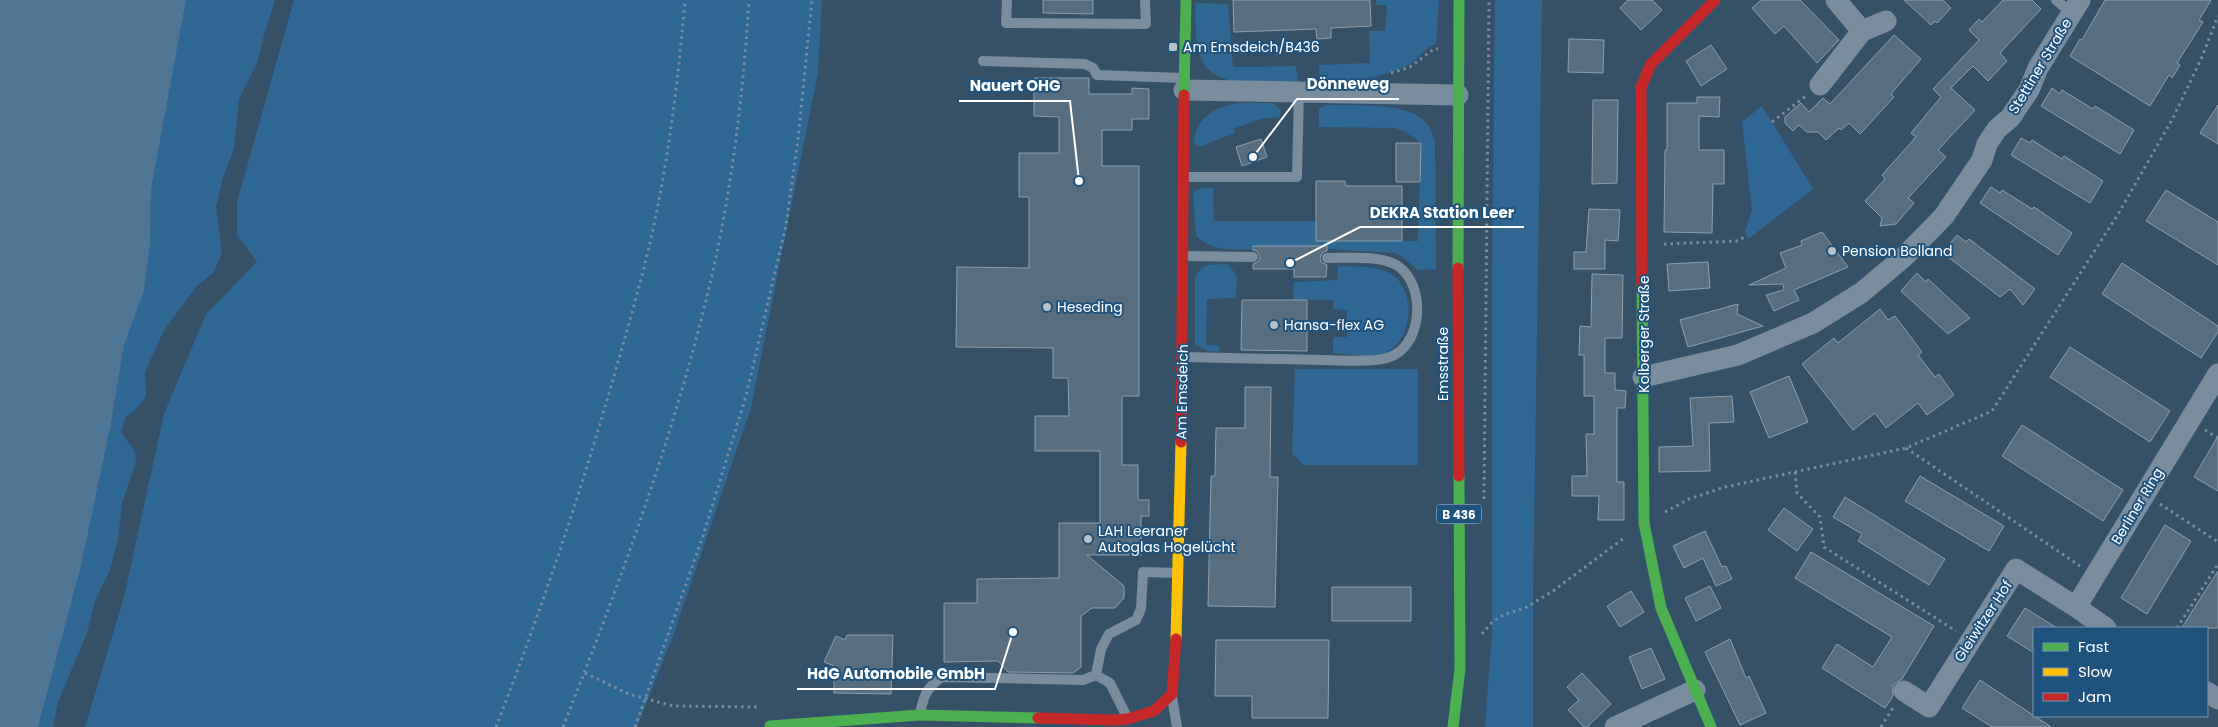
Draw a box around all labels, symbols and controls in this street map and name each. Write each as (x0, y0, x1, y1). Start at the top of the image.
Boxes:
street label: Stettiner Straße (2003, 14, 2077, 118)
place label: Am Emsdeich/B436 (1183, 37, 1320, 57)
marker: Am Emsdeich/B436 (1167, 41, 1179, 53)
callout: Dönneweg (1297, 69, 1399, 99)
callout: Nauert OHG (959, 71, 1070, 101)
text: Dönneweg (1307, 73, 1389, 94)
text: Nauert OHG (970, 75, 1060, 96)
callout: DEKRA Station Leer (1360, 197, 1524, 227)
text: DEKRA Station Leer (1370, 202, 1515, 223)
place label: Pension Bolland (1842, 241, 1952, 261)
marker: Pension Bolland (1826, 245, 1838, 257)
street label: Kolberger Straße (1634, 275, 1654, 393)
place label: Heseding (1057, 297, 1123, 317)
marker: Heseding (1041, 301, 1053, 313)
place label: Hansa-flex AG (1284, 315, 1384, 335)
marker: Hansa-flex AG (1268, 319, 1280, 331)
street label: Emsstraße (1433, 327, 1453, 401)
street label: Am Emsdeich (1171, 344, 1193, 440)
street label: Berliner Ring (2106, 464, 2168, 548)
road number: B 436 (1436, 504, 1482, 524)
place label: LAH Leeraner Autoglas Hogelücht (1098, 521, 1236, 557)
marker: LAH Leeraner Autoglas Hogelücht (1082, 533, 1094, 545)
street label: Gleiwitzer Hof (1949, 576, 2017, 666)
legend (2033, 627, 2208, 717)
text: Fast (2078, 636, 2109, 657)
callout: HdG Automobile GmbH (797, 659, 995, 689)
text: Slow (2078, 661, 2113, 682)
text: HdG Automobile GmbH (807, 663, 985, 684)
text: Jam (2078, 686, 2112, 707)

